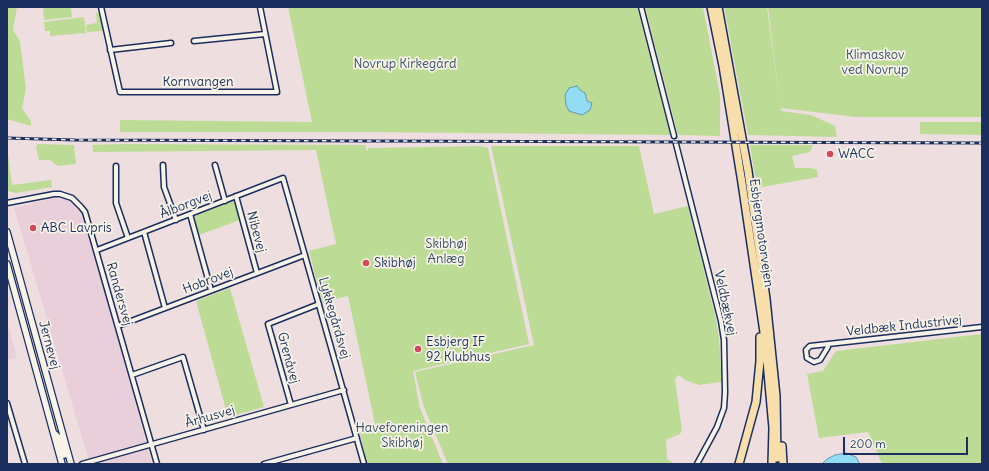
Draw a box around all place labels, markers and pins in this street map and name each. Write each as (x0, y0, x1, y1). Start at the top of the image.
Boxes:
place label: WACC (838, 146, 875, 162)
marker: WACC (825, 149, 835, 159)
place label: ABC Lavpris (41, 220, 112, 236)
marker: ABC Lavpris (28, 223, 38, 233)
place label: Skibhøj (374, 255, 416, 271)
marker: Skibhøj (361, 258, 371, 268)
place label: Esbjerg IF 92 Klubhus (426, 334, 490, 365)
marker: Esbjerg IF 92 Klubhus (413, 344, 423, 354)

